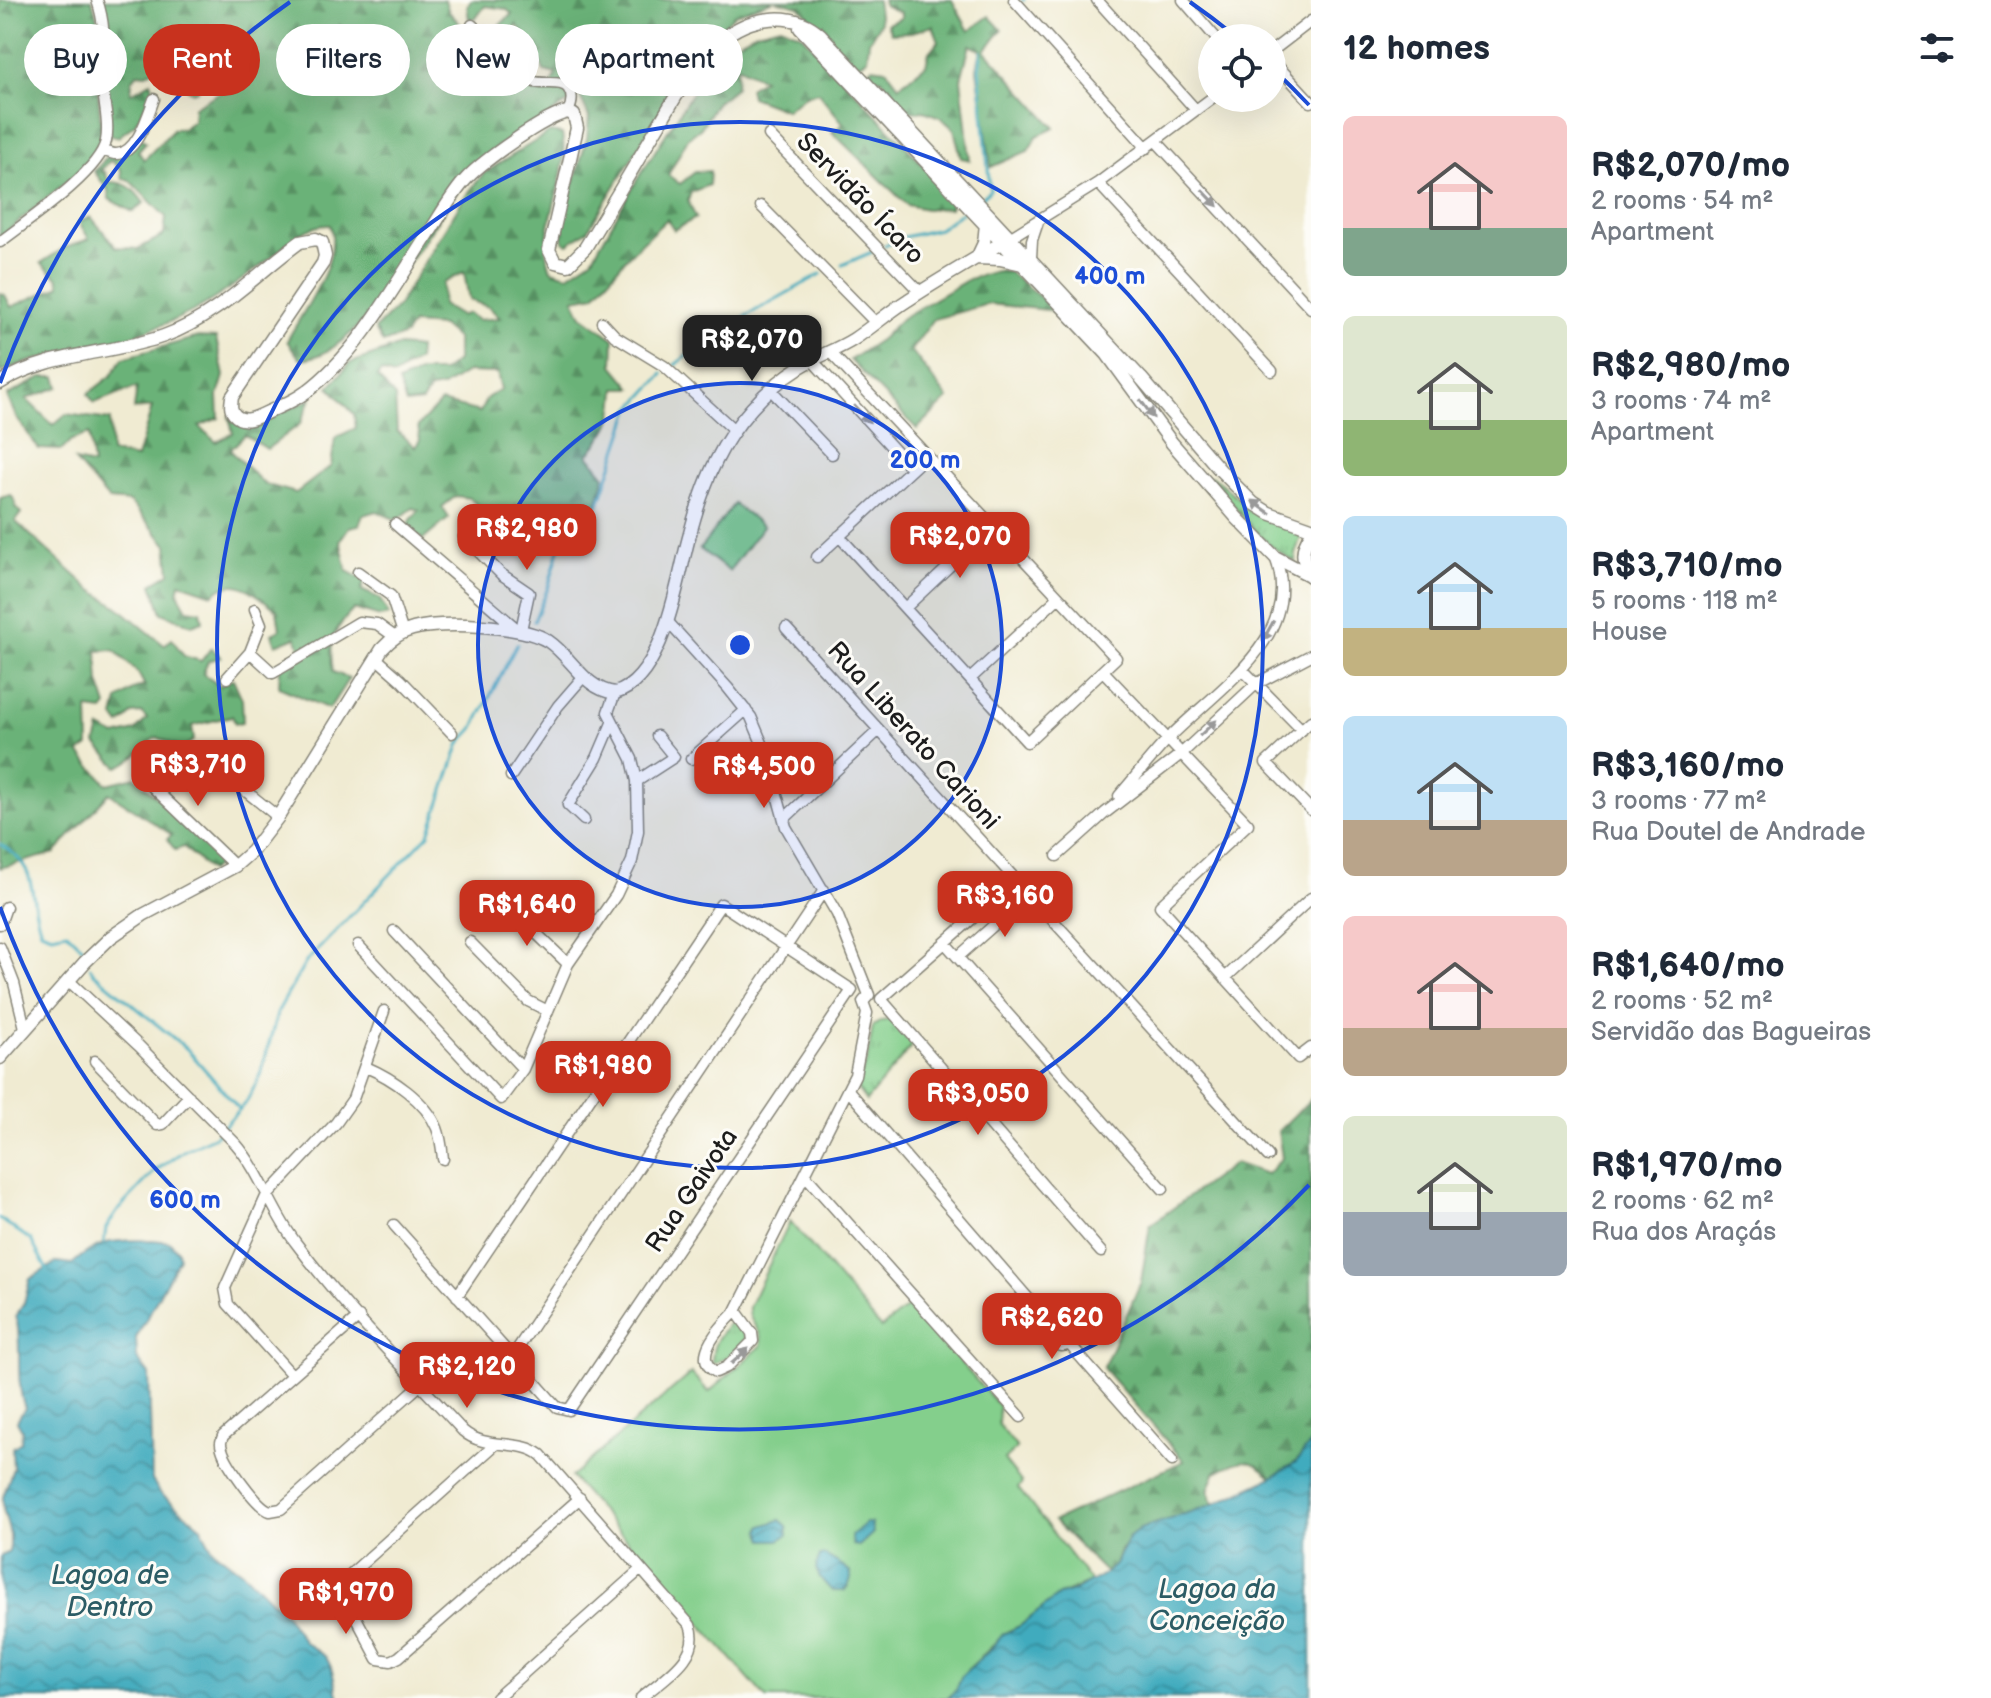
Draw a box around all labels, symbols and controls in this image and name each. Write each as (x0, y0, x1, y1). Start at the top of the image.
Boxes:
chip: Buy (24, 24, 127, 96)
chip: Rent (143, 24, 260, 96)
chip: Filters (276, 24, 410, 96)
chip: New (426, 24, 539, 96)
chip: Apartment (555, 24, 743, 96)
map controls (1198, 24, 1286, 112)
button: locate (1198, 24, 1286, 112)
icon: filters (1915, 26, 1959, 70)
text: 12 homes (1343, 28, 1490, 69)
street label: Servidão Ícaro (789, 125, 932, 271)
text: R$2,070/mo (1591, 145, 1790, 186)
icon: home (1407, 148, 1503, 244)
text: 2 rooms · 54 m² (1591, 186, 1774, 217)
one-way arrow (1200, 188, 1218, 207)
text: Apartment (1591, 217, 1714, 248)
text: 400 m (1075, 262, 1146, 291)
pin: R$2,070 (678, 315, 826, 383)
text: R$2,070 (700, 325, 804, 356)
text: R$2,980/mo (1591, 345, 1790, 386)
icon: home (1407, 348, 1503, 444)
text: 3 rooms · 74 m² (1591, 386, 1771, 417)
one-way arrow (1139, 398, 1154, 419)
one-way arrow (853, 405, 871, 424)
text: Apartment (1591, 417, 1714, 448)
text: 200 m (890, 446, 960, 475)
one-way arrow (1250, 500, 1271, 515)
pin: R$2,980 (453, 504, 601, 572)
pin: R$2,070 (886, 512, 1034, 580)
text: R$2,980 (475, 514, 579, 545)
text: R$2,070 (908, 522, 1012, 553)
text: R$3,710/mo (1591, 545, 1783, 586)
icon: home (1407, 548, 1503, 644)
text: 5 rooms · 118 m² (1591, 586, 1778, 617)
text: House (1591, 617, 1667, 648)
one-way arrow (1261, 619, 1275, 642)
centre of rings (726, 631, 754, 659)
street label: Rua Liberato Carioni (820, 636, 1006, 837)
one-way arrow (1199, 720, 1218, 738)
pin: R$3,710 (124, 740, 272, 808)
pin: R$4,500 (690, 742, 838, 810)
text: R$3,160/mo (1591, 745, 1785, 786)
icon: home (1407, 748, 1503, 844)
text: R$3,710 (149, 750, 247, 781)
text: R$4,500 (712, 752, 816, 783)
text: 3 rooms · 77 m² (1591, 786, 1767, 817)
text: Rua Doutel de Andrade (1591, 817, 1865, 848)
pin: R$3,160 (931, 871, 1079, 939)
pin: R$1,640 (453, 880, 601, 948)
text: R$3,160 (956, 881, 1054, 912)
text: R$1,640 (478, 890, 576, 921)
text: R$1,640/mo (1591, 945, 1785, 986)
icon: home (1407, 948, 1503, 1044)
text: 2 rooms · 52 m² (1591, 986, 1773, 1017)
text: Servidão das Bagueiras (1591, 1017, 1871, 1048)
pin: R$1,980 (529, 1041, 677, 1109)
text: R$1,980 (554, 1051, 652, 1082)
pin: R$3,050 (904, 1069, 1052, 1137)
text: R$3,050 (926, 1079, 1030, 1110)
street label: Rua Gaivota (640, 1123, 745, 1259)
text: R$1,970/mo (1591, 1145, 1783, 1186)
icon: home (1407, 1148, 1503, 1244)
text: 600 m (149, 1186, 221, 1215)
text: 2 rooms · 62 m² (1591, 1186, 1774, 1217)
text: Rua dos Araçás (1591, 1217, 1776, 1248)
pin: R$2,620 (978, 1293, 1126, 1361)
text: R$2,620 (1000, 1303, 1104, 1334)
pin: R$2,120 (393, 1342, 541, 1410)
one-way arrow (730, 1347, 749, 1365)
text: R$2,120 (418, 1352, 516, 1383)
water label: Lagoa de Dentro (51, 1559, 169, 1624)
pin: R$1,970 (272, 1568, 420, 1636)
water label: Lagoa da Conceição (1149, 1573, 1285, 1638)
text: R$1,970 (297, 1578, 395, 1609)

